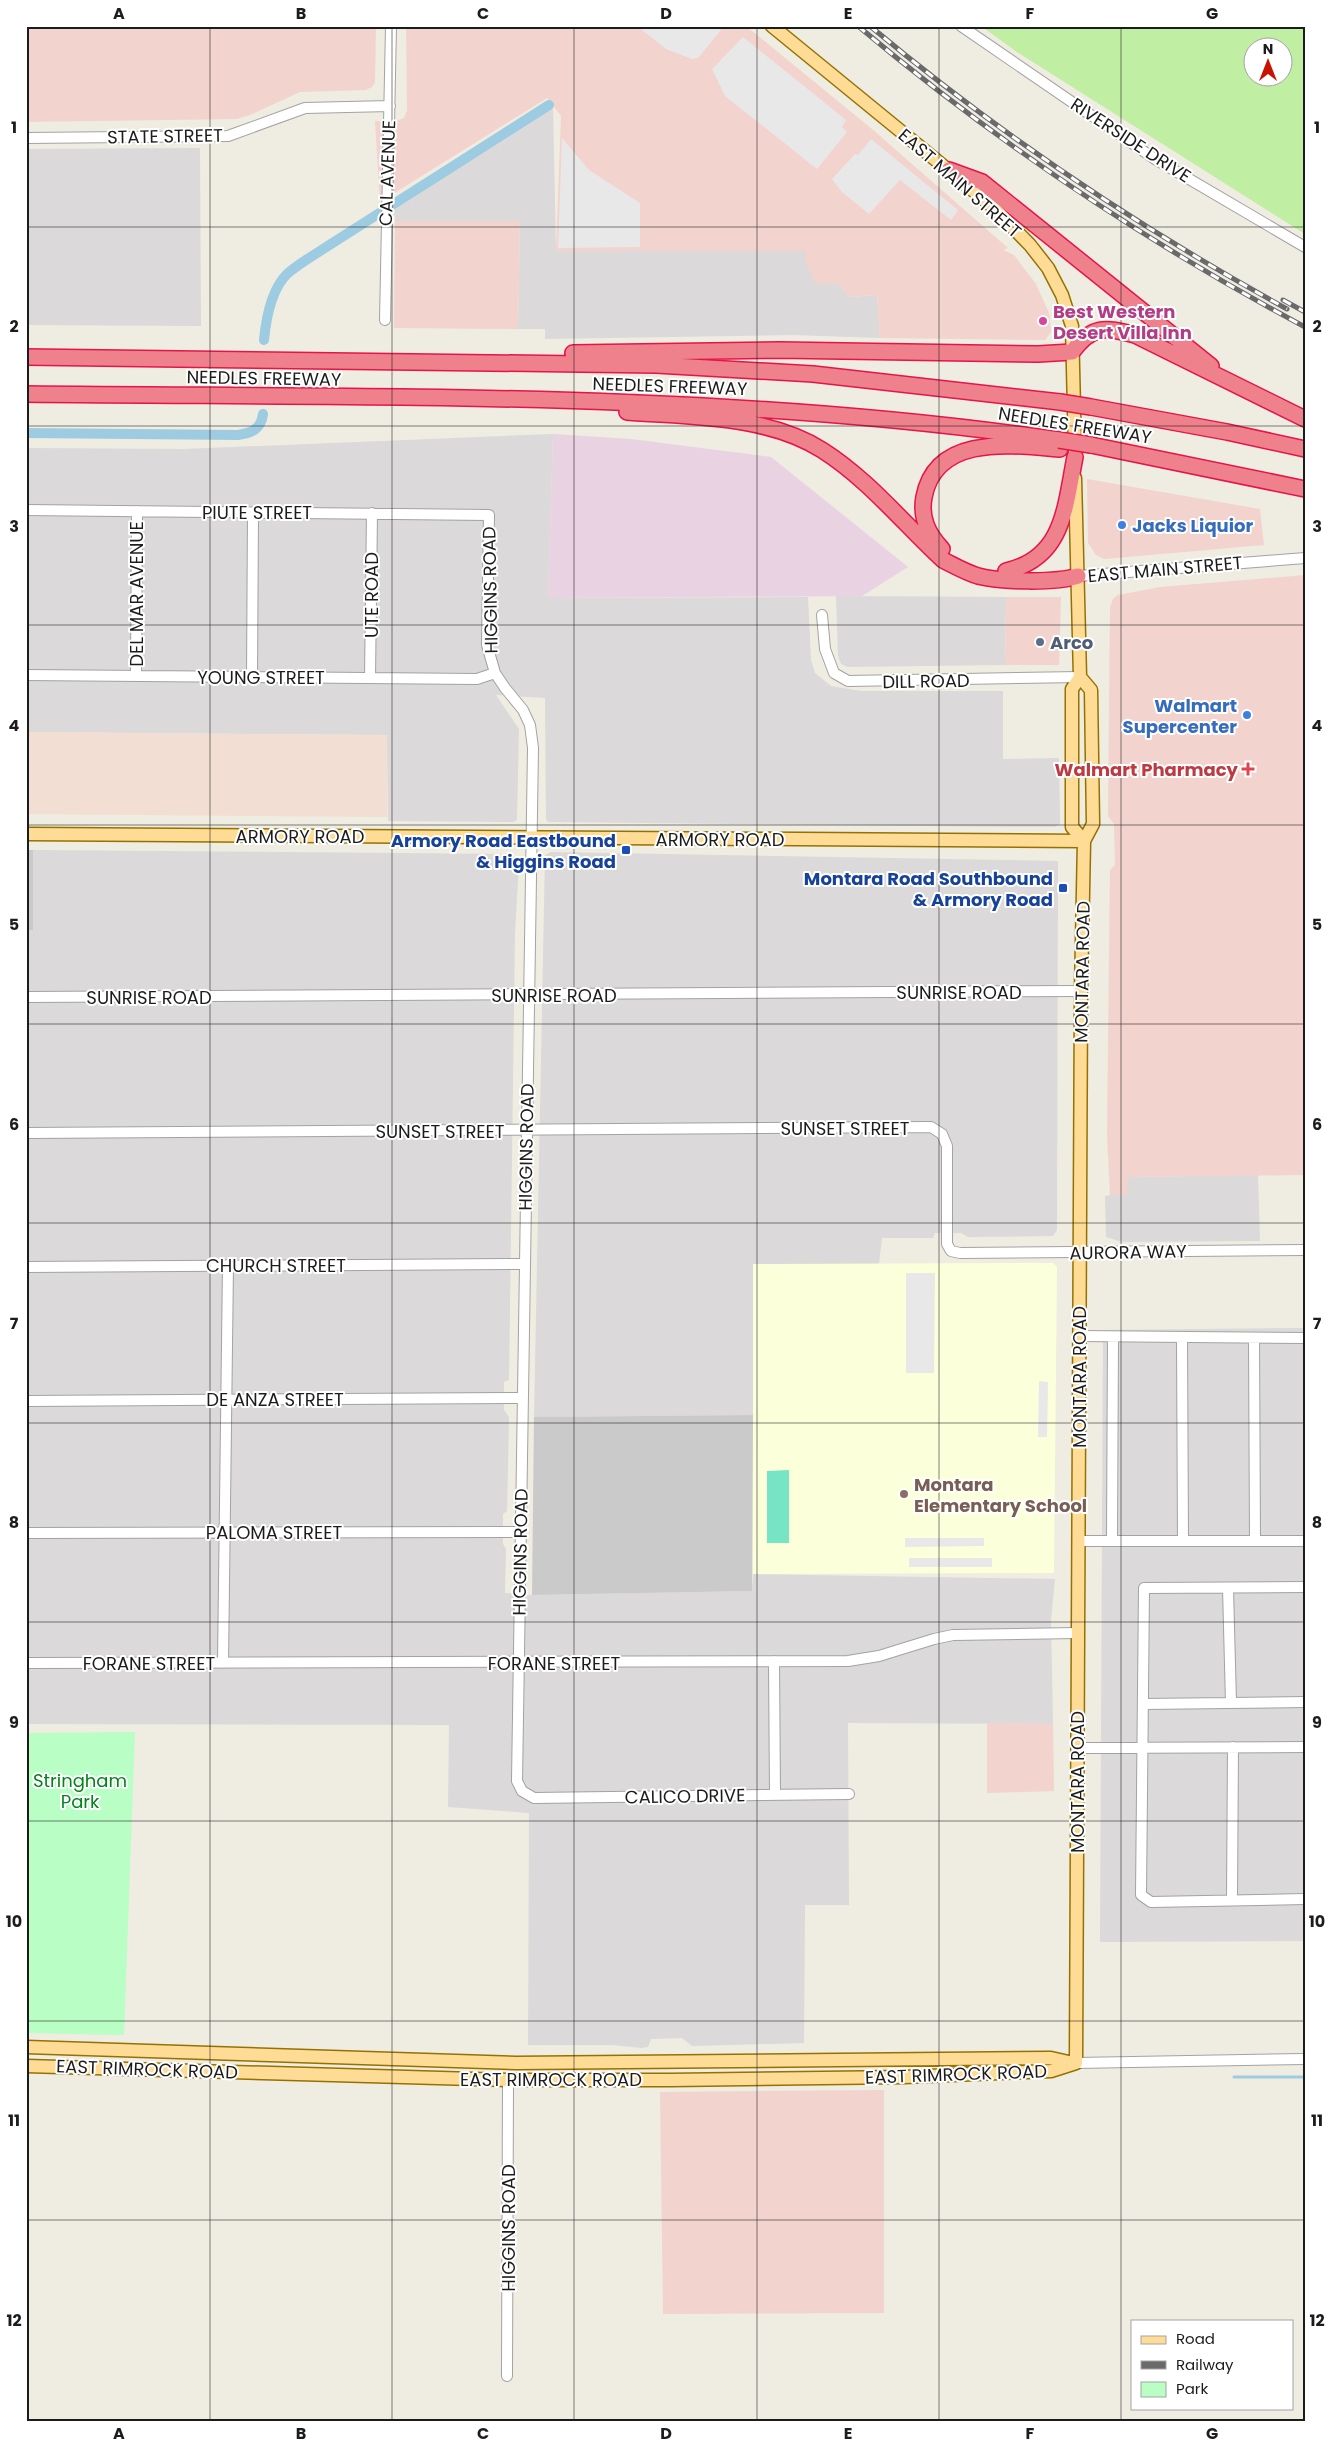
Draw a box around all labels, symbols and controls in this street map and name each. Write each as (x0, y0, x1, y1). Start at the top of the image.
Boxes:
text: A (113, 2, 125, 25)
text: B (296, 2, 306, 25)
text: C (477, 2, 489, 25)
text: D (660, 2, 672, 25)
text: E (844, 2, 852, 25)
text: F (1026, 2, 1035, 25)
text: G (1206, 2, 1218, 25)
north arrow (1244, 38, 1294, 88)
text: N (1263, 39, 1273, 59)
street label: RIVERSIDE DRIVE (1066, 92, 1196, 188)
text: 1 (11, 116, 17, 139)
text: 1 (1314, 116, 1320, 139)
street label: CAL AVENUE (373, 120, 401, 226)
street label: STATE STREET (107, 122, 223, 150)
street label: EAST MAIN STREET (893, 123, 1027, 244)
place label: Best Western Desert Villa Inn (1053, 299, 1192, 345)
text: 2 (9, 315, 19, 338)
marker: Best Western Desert Villa Inn (1037, 315, 1049, 327)
text: 2 (1312, 315, 1322, 338)
street label: NEEDLES FREEWAY (186, 364, 342, 392)
street label: NEEDLES FREEWAY (592, 371, 748, 401)
street label: NEEDLES FREEWAY (997, 401, 1154, 450)
street label: PIUTE STREET (202, 500, 312, 525)
place label: Jacks Liquior (1132, 513, 1254, 538)
text: 3 (9, 515, 19, 538)
text: 3 (1312, 515, 1322, 538)
marker: Jacks Liquior (1116, 519, 1128, 531)
street label: DEL MAR AVENUE (124, 521, 149, 667)
street label: HIGGINS ROAD (476, 526, 504, 654)
street label: EAST MAIN STREET (1086, 550, 1244, 588)
street label: UTE ROAD (359, 552, 384, 638)
place label: Arco (1050, 630, 1093, 655)
marker: Arco (1034, 636, 1046, 648)
street label: YOUNG STREET (197, 665, 325, 690)
street label: DILL ROAD (882, 668, 970, 694)
place label: Walmart Supercenter (1123, 693, 1237, 739)
marker: Walmart Supercenter (1241, 709, 1253, 721)
text: 4 (9, 714, 20, 737)
text: 4 (1312, 714, 1323, 737)
place label: Walmart Pharmacy (1055, 757, 1239, 782)
marker: Walmart Pharmacy (1242, 763, 1254, 775)
street label: ARMORY ROAD (236, 824, 364, 849)
street label: ARMORY ROAD (656, 827, 784, 852)
place label: Armory Road Eastbound & Higgins Road (391, 828, 616, 874)
marker: Armory Road Eastbound & Higgins Road (620, 844, 632, 856)
place label: Montara Road Southbound & Armory Road (804, 866, 1053, 912)
marker: Montara Road Southbound & Armory Road (1057, 882, 1069, 894)
street label: MONTARA ROAD (1068, 901, 1096, 1043)
text: 5 (9, 913, 19, 936)
text: 5 (1312, 913, 1322, 936)
street label: SUNRISE ROAD (896, 980, 1022, 1005)
street label: SUNRISE ROAD (491, 983, 617, 1008)
street label: SUNRISE ROAD (86, 985, 212, 1010)
street label: HIGGINS ROAD (512, 1083, 540, 1211)
text: 6 (9, 1113, 19, 1136)
text: 6 (1312, 1113, 1322, 1136)
street label: SUNSET STREET (780, 1116, 910, 1141)
street label: SUNSET STREET (375, 1119, 505, 1144)
street label: AURORA WAY (1069, 1238, 1187, 1266)
street label: CHURCH STREET (206, 1253, 346, 1278)
street label: MONTARA ROAD (1067, 1306, 1092, 1448)
text: 7 (10, 1312, 19, 1335)
text: 7 (1313, 1312, 1322, 1335)
street label: DE ANZA STREET (206, 1387, 344, 1412)
place label: Montara Elementary School (914, 1472, 1087, 1518)
street label: HIGGINS ROAD (506, 1488, 534, 1616)
marker: Montara Elementary School (898, 1488, 910, 1500)
text: 8 (9, 1511, 19, 1534)
text: 8 (1312, 1511, 1322, 1534)
street label: PALOMA STREET (206, 1520, 342, 1545)
street label: FORANE STREET (83, 1651, 215, 1676)
street label: FORANE STREET (488, 1651, 620, 1676)
text: 9 (9, 1711, 19, 1734)
street label: MONTARA ROAD (1065, 1711, 1090, 1853)
text: 9 (1312, 1711, 1322, 1734)
park label: Stringham Park (33, 1768, 127, 1814)
street label: CALICO DRIVE (624, 1782, 746, 1810)
text: 10 (6, 1910, 22, 1933)
text: 10 (1309, 1910, 1325, 1933)
street label: EAST RIMROCK ROAD (56, 2053, 238, 2085)
street label: EAST RIMROCK ROAD (865, 2058, 1047, 2090)
street label: EAST RIMROCK ROAD (460, 2067, 642, 2092)
text: 11 (8, 2109, 20, 2132)
text: 11 (1311, 2109, 1323, 2132)
street label: HIGGINS ROAD (496, 2164, 521, 2292)
text: 12 (6, 2309, 22, 2332)
text: 12 (1309, 2309, 1325, 2332)
legend (1131, 2320, 1294, 2410)
text: Road (1176, 2328, 1215, 2349)
text: Railway (1176, 2354, 1234, 2375)
text: Park (1176, 2378, 1208, 2399)
text: A (113, 2422, 125, 2445)
text: B (296, 2422, 306, 2445)
text: C (477, 2422, 489, 2445)
text: D (660, 2422, 672, 2445)
text: E (844, 2422, 852, 2445)
text: F (1026, 2422, 1035, 2445)
text: G (1206, 2422, 1218, 2445)

